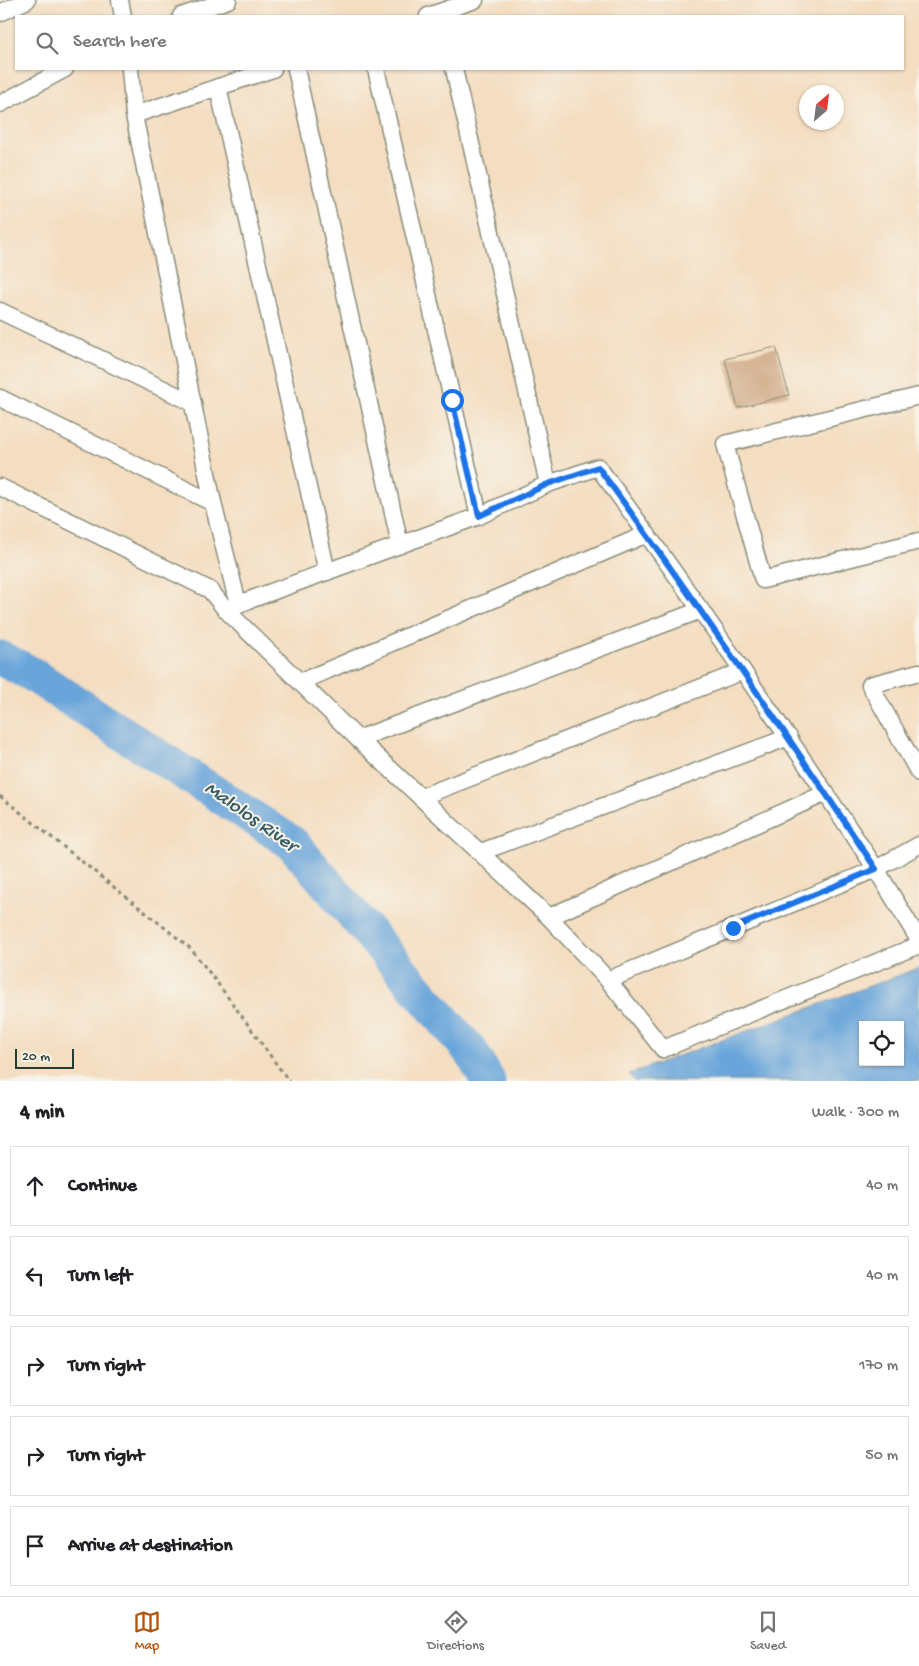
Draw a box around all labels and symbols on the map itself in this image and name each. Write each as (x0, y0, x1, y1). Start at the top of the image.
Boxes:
north arrow (799, 85, 844, 130)
route start (441, 389, 464, 412)
water label: Malolos River (199, 778, 304, 861)
route end (722, 917, 745, 940)
scale bar (15, 1046, 74, 1069)

